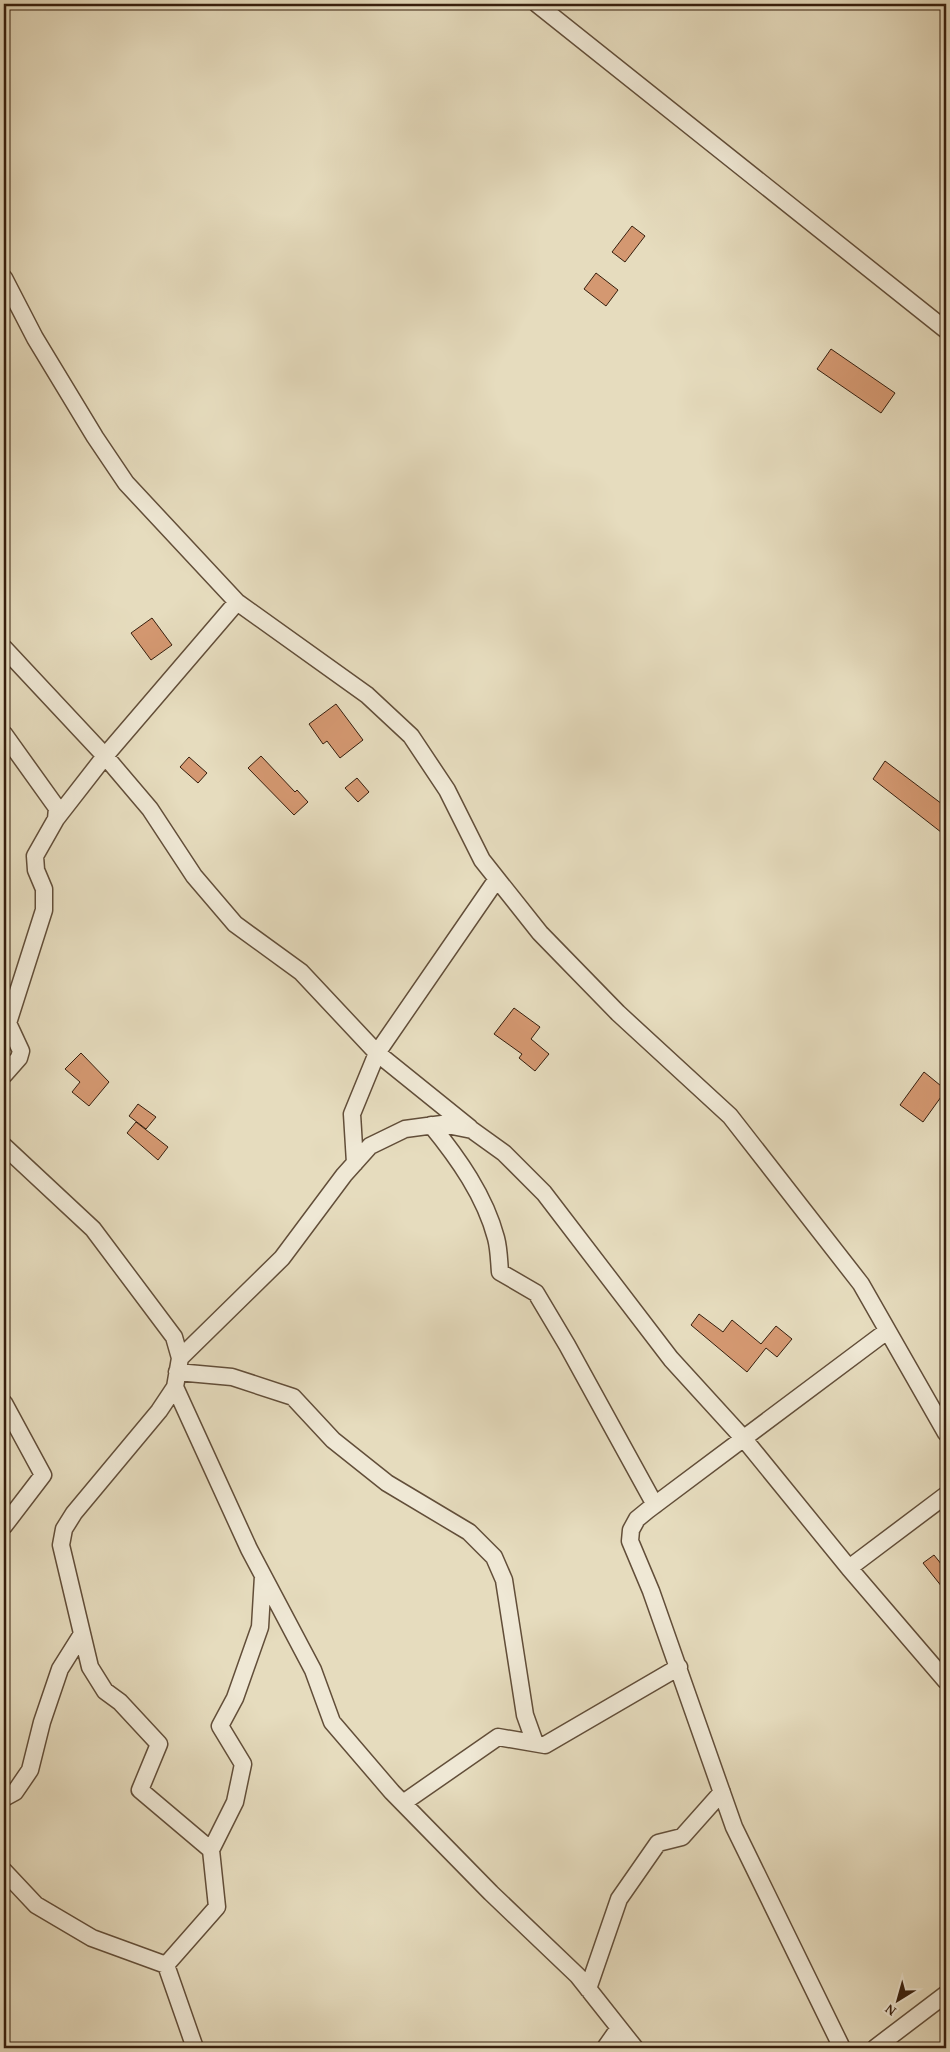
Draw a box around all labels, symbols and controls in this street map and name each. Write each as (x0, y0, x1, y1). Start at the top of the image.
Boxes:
north arrow (872, 1974, 922, 2024)
text: N (880, 1999, 900, 2021)

